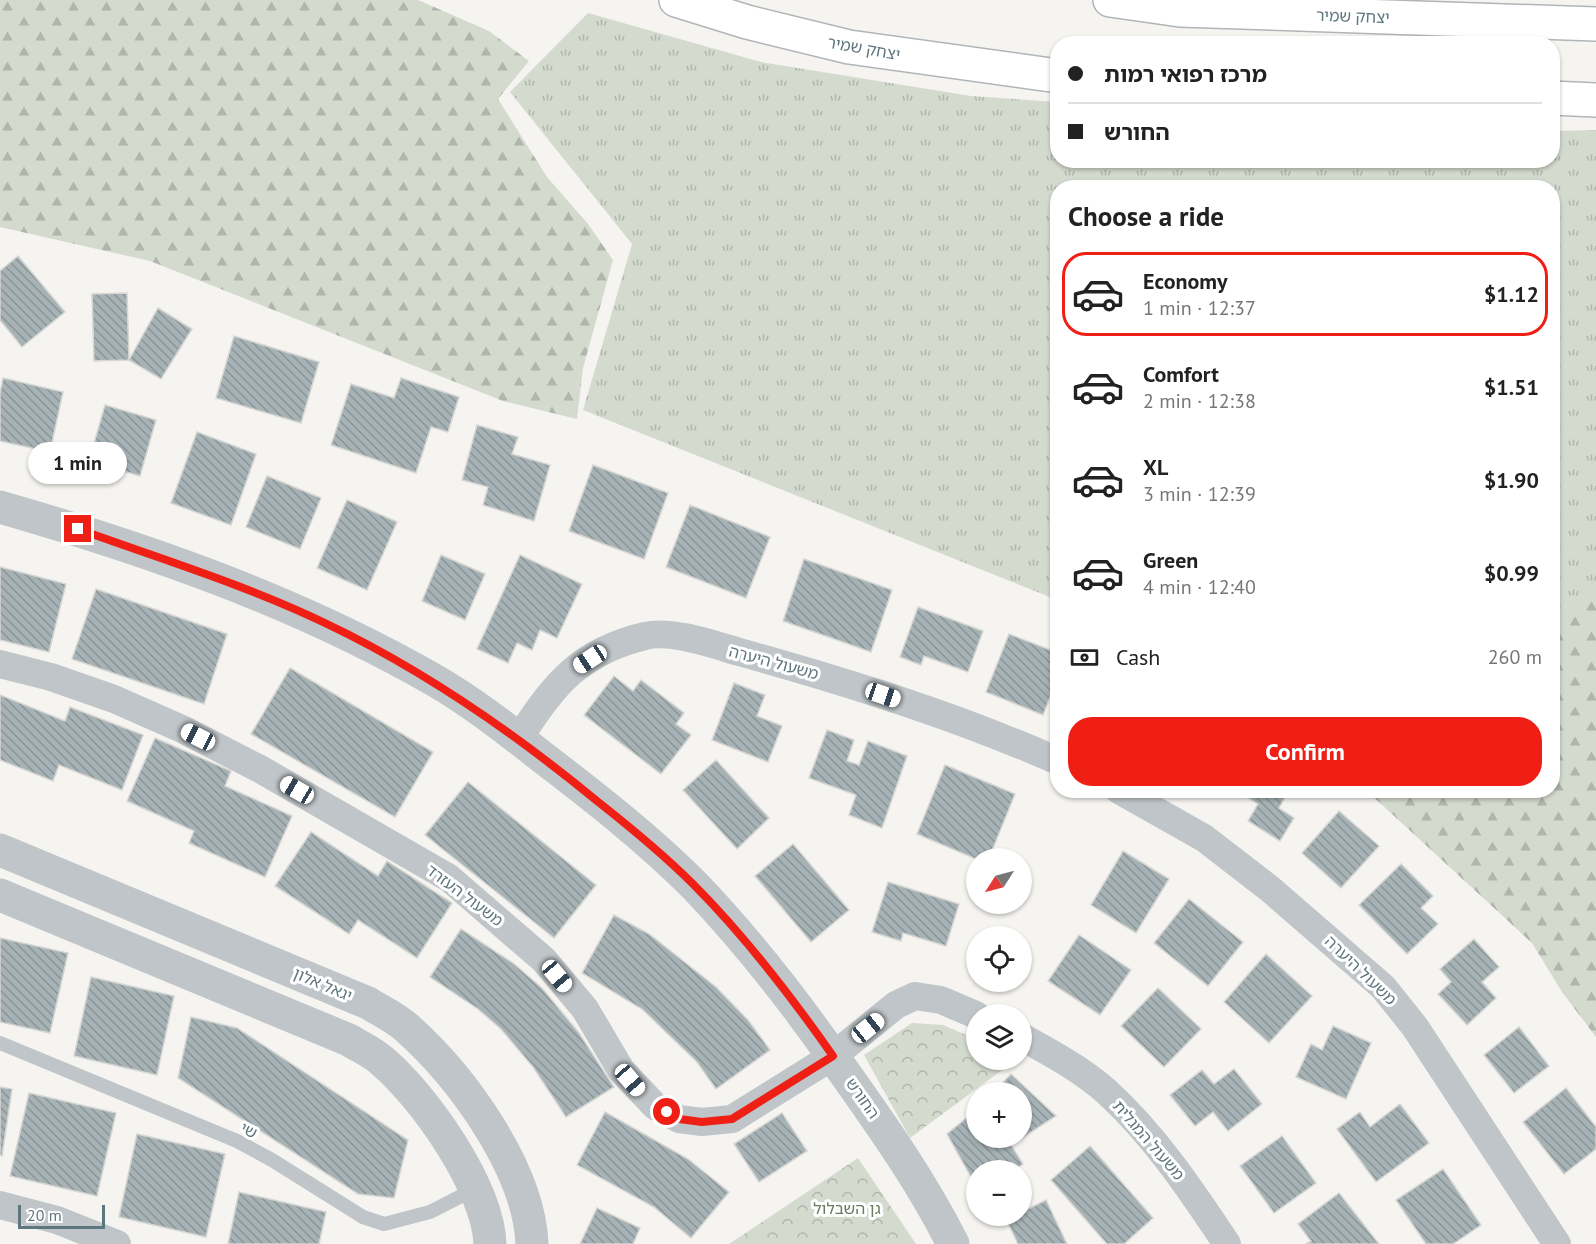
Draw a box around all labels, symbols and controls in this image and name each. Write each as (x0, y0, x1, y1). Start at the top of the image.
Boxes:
street label: יצחק שמיר (1316, 5, 1390, 27)
street label: יצחק שמיר (826, 32, 902, 64)
text: מרכז רפואי רמות (1104, 60, 1267, 88)
text: החורש (1104, 118, 1170, 146)
text: Choose a ride (1068, 199, 1224, 233)
icon: car (1071, 267, 1125, 321)
text: Economy (1143, 267, 1227, 295)
text: $1.12 (1484, 280, 1539, 308)
text: 1 min · 12:37 (1143, 295, 1256, 321)
icon: car (1071, 360, 1125, 414)
text: Comfort (1143, 360, 1219, 388)
text: $1.51 (1484, 373, 1539, 401)
text: 2 min · 12:38 (1143, 388, 1256, 414)
callout: 1 min (28, 442, 128, 484)
text: 1 min (53, 450, 102, 476)
icon: car (1071, 453, 1125, 507)
text: XL (1143, 453, 1168, 481)
text: $1.90 (1484, 466, 1539, 494)
text: 3 min · 12:39 (1143, 481, 1256, 507)
route end (64, 515, 91, 542)
icon: car (1071, 546, 1125, 600)
text: Green (1143, 546, 1198, 574)
text: $0.99 (1484, 559, 1539, 587)
text: 4 min · 12:40 (1143, 574, 1256, 600)
street label: משעול היערה (727, 640, 821, 684)
icon: cash (1068, 641, 1101, 674)
car (570, 642, 610, 676)
text: Cash (1116, 643, 1160, 671)
text: 260 m (1488, 644, 1542, 670)
car (863, 681, 903, 709)
button: Confirm (1068, 717, 1542, 786)
car (178, 721, 218, 753)
car (277, 773, 317, 807)
north arrow (966, 848, 1032, 914)
map controls (966, 848, 1032, 1226)
street label: משעול העזרד (423, 860, 507, 930)
button: locate (966, 926, 1032, 992)
street label: משעול היערה (1321, 931, 1401, 1009)
car (539, 956, 575, 996)
street label: יגאל אלון (291, 963, 355, 1005)
button: layers (966, 1004, 1032, 1070)
car (848, 1010, 888, 1046)
car (611, 1061, 649, 1099)
street label: החורש (842, 1074, 884, 1122)
button: + (966, 1082, 1032, 1148)
street label: משעול המגלית (1109, 1096, 1189, 1184)
route start (653, 1098, 680, 1125)
street label: שי (237, 1117, 261, 1143)
button: − (966, 1160, 1032, 1226)
park label: גן השבלול (813, 1198, 881, 1218)
scale bar (18, 1202, 105, 1230)
text: 20 m (27, 1205, 62, 1225)

